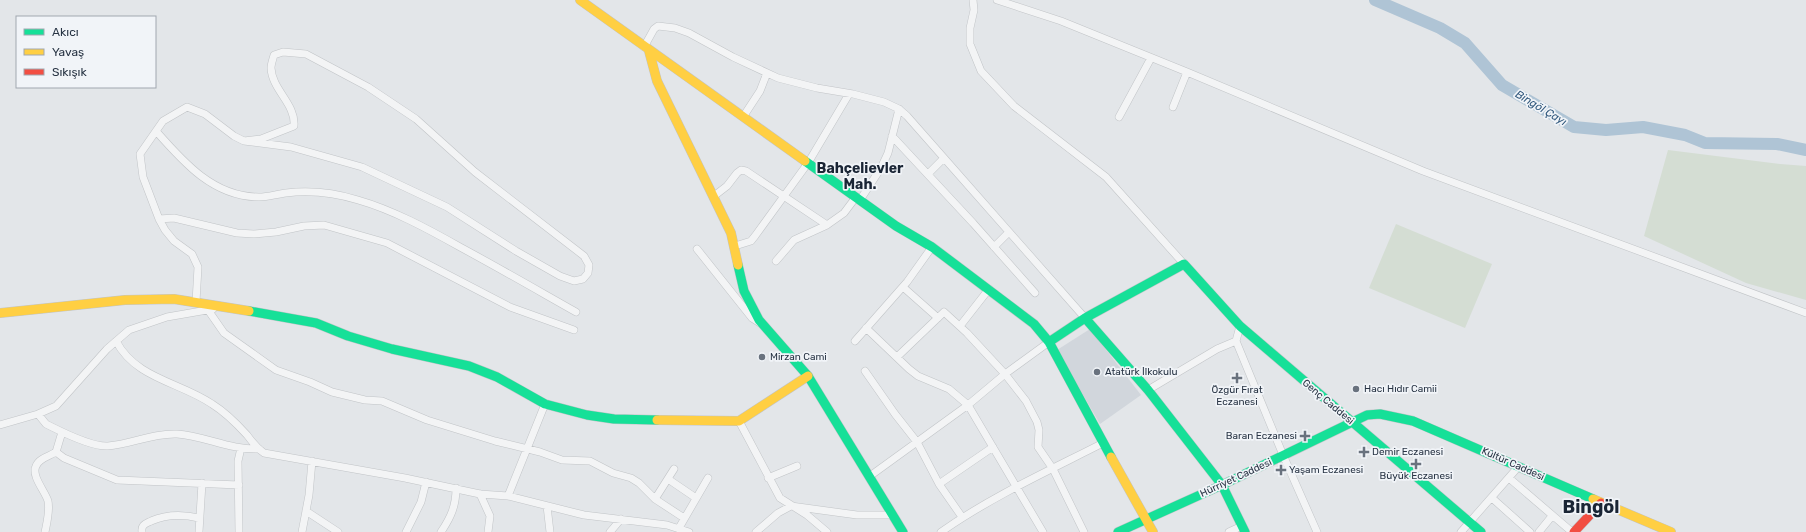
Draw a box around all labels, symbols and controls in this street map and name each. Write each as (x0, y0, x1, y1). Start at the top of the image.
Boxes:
legend (16, 16, 156, 88)
text: Akıcı (52, 25, 79, 39)
text: Yavaş (52, 45, 84, 59)
text: Sıkışık (52, 65, 87, 79)
water label: Bingöl Çayı (1513, 88, 1569, 129)
district label: Bahçelievler Mah. (817, 160, 904, 193)
place label: Mirzan Cami (770, 351, 827, 363)
marker: Mirzan Cami (757, 352, 767, 362)
place label: Atatürk İlkokulu (1105, 366, 1178, 378)
marker: Atatürk İlkokulu (1092, 367, 1102, 377)
marker: Özgür Fırat Eczanesi (1232, 373, 1242, 383)
street label: Genç Caddesi (1300, 377, 1356, 427)
place label: Hacı Hıdır Camii (1364, 383, 1437, 395)
place label: Özgür Fırat Eczanesi (1211, 384, 1263, 408)
marker: Hacı Hıdır Camii (1351, 384, 1361, 394)
place label: Baran Eczanesi (1226, 430, 1297, 442)
marker: Baran Eczanesi (1300, 431, 1310, 441)
street label: Kültür Caddesi (1480, 445, 1546, 483)
place label: Demir Eczanesi (1372, 446, 1443, 458)
marker: Demir Eczanesi (1359, 447, 1369, 457)
street label: Hürriyet Caddesi (1198, 456, 1274, 500)
marker: Büyük Eczanesi (1411, 459, 1421, 469)
place label: Yaşam Eczanesi (1289, 464, 1363, 476)
marker: Yaşam Eczanesi (1276, 465, 1286, 475)
place label: Büyük Eczanesi (1379, 470, 1453, 482)
district label: Bingöl (1563, 496, 1619, 518)

